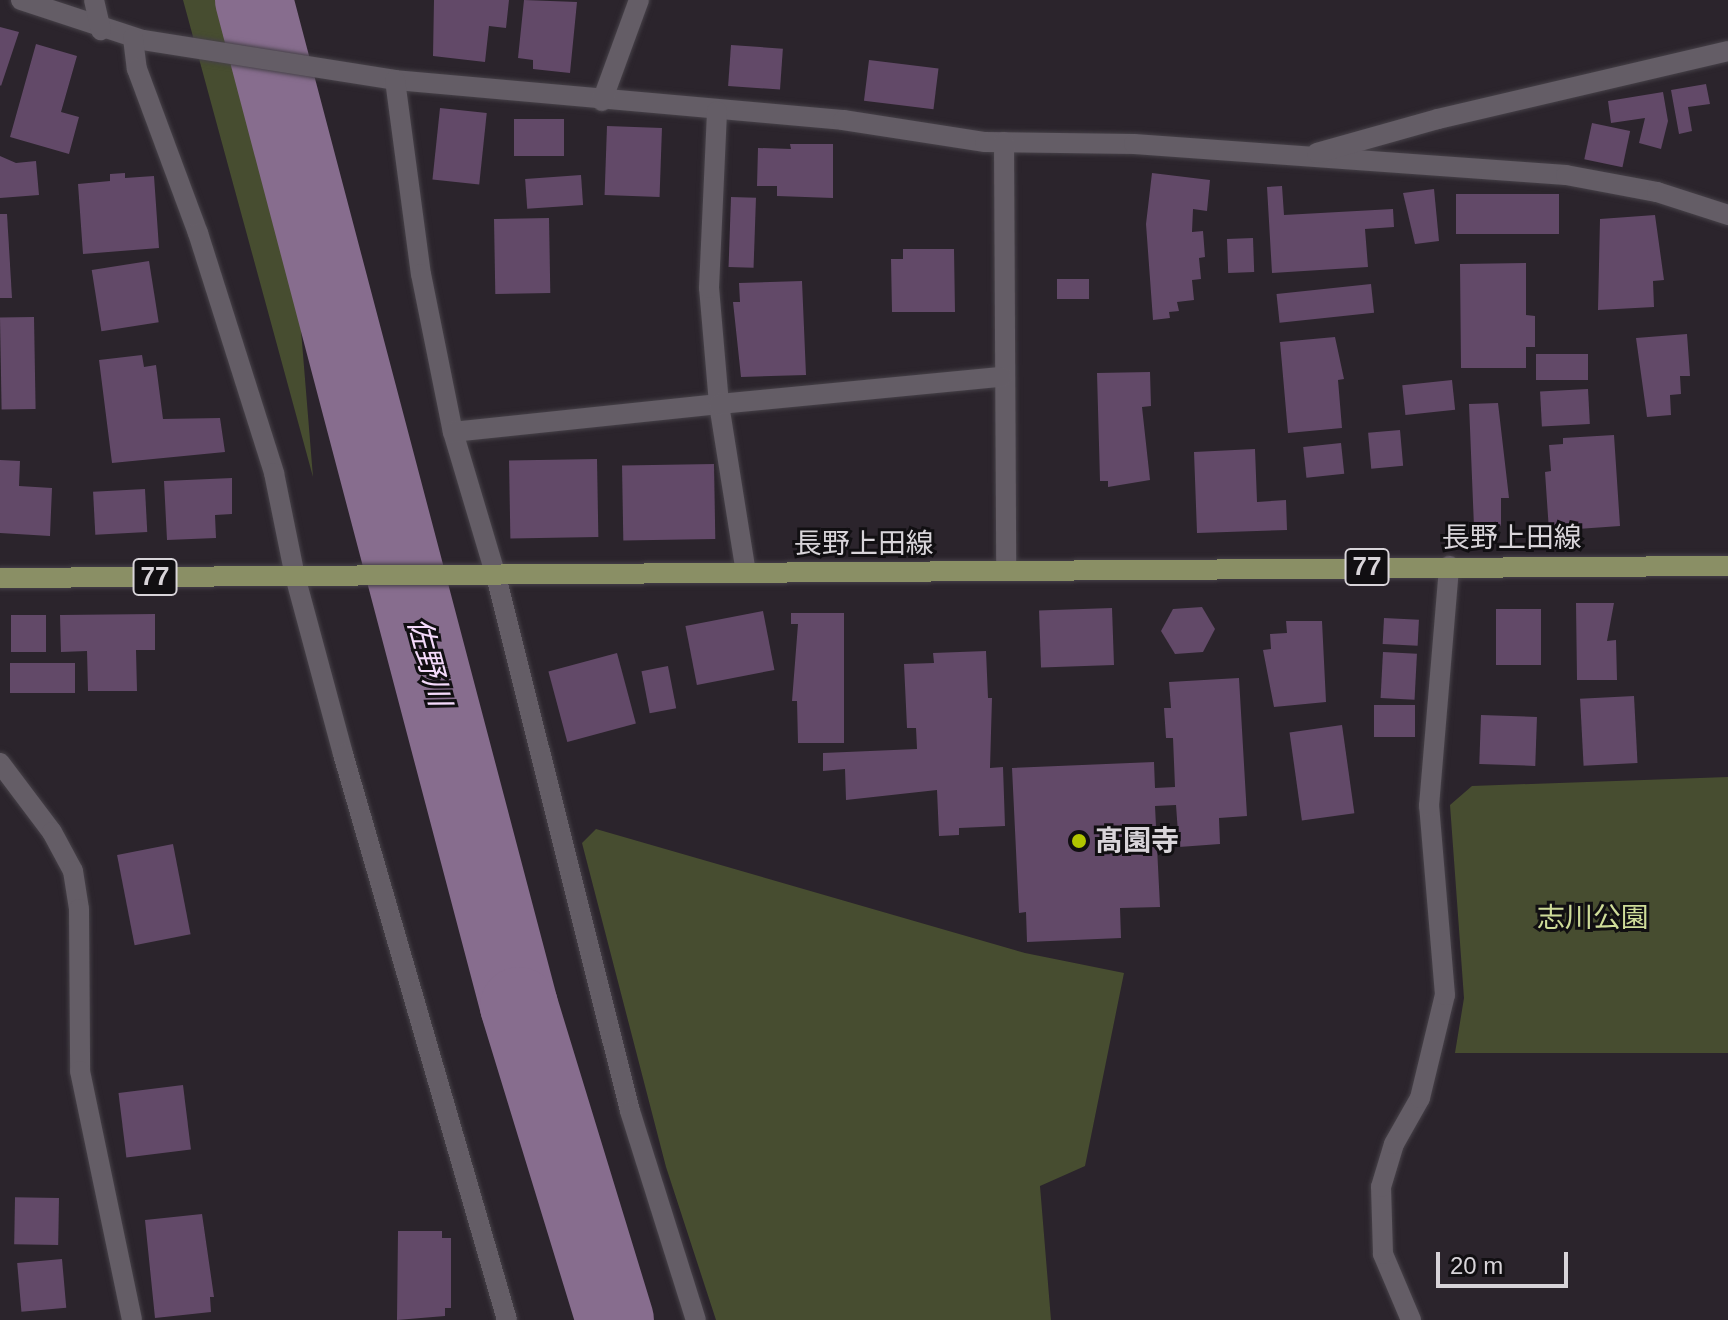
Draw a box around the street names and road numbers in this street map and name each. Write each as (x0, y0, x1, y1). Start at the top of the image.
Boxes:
street label: 長野上田線 (1442, 521, 1582, 555)
street label: 長野上田線 (794, 527, 934, 561)
road number: 77 (1343, 545, 1391, 589)
road number: 77 (131, 555, 179, 599)

